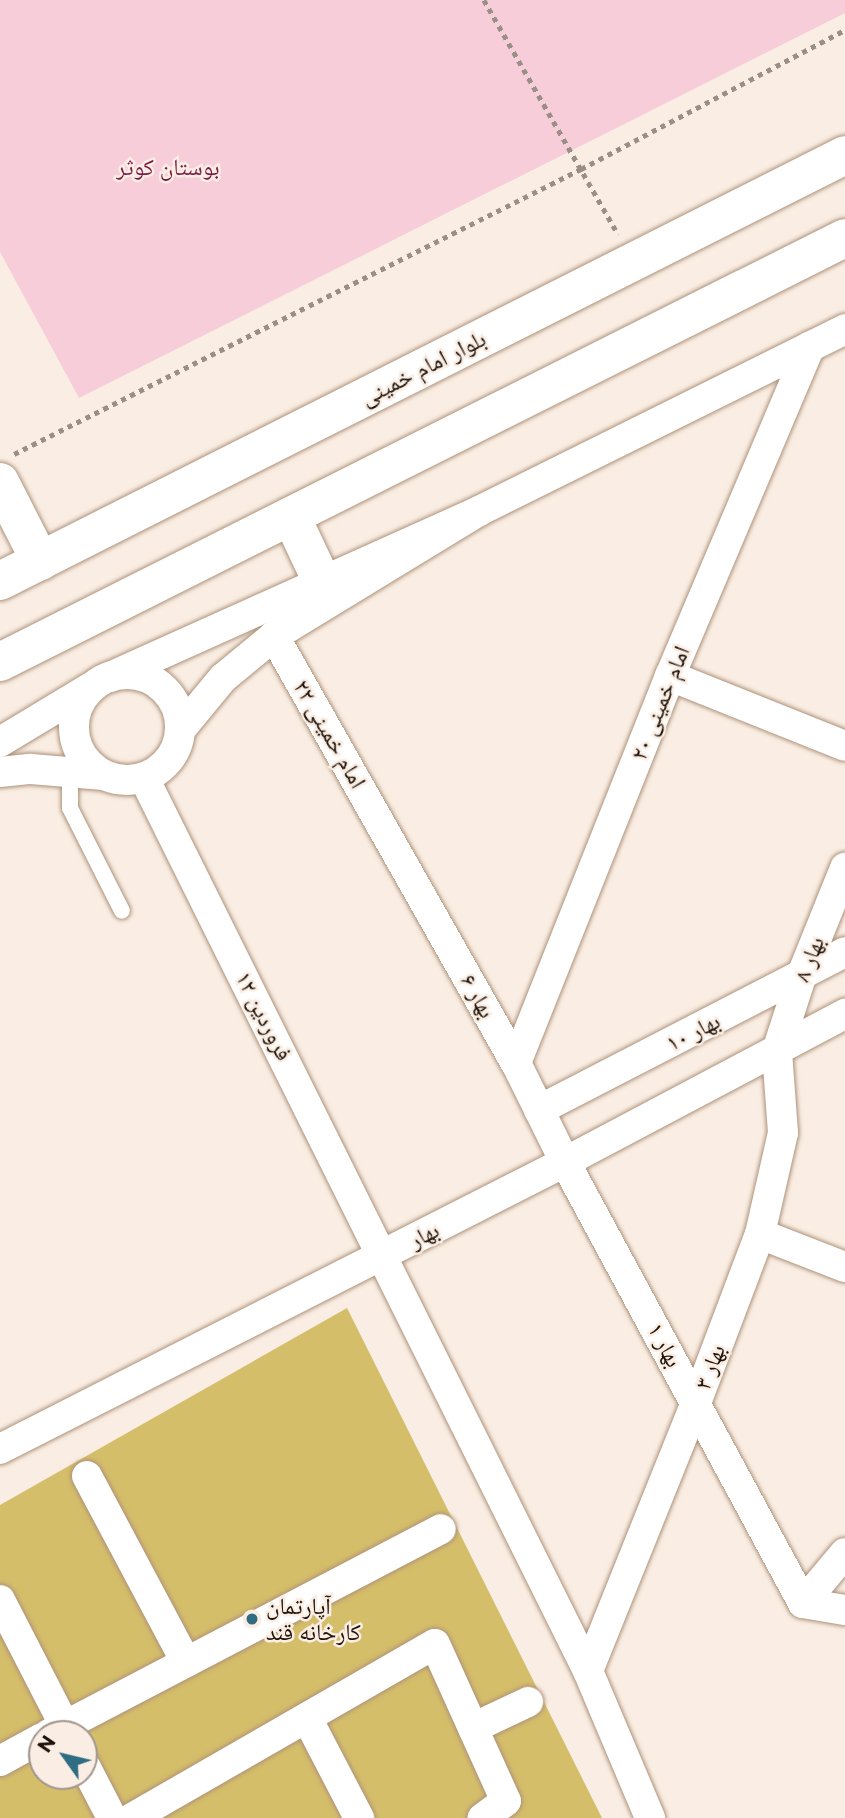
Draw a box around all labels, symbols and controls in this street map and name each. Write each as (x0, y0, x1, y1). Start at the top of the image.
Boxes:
park label: بوستان کوثر (116, 153, 220, 181)
street label: بلوار امام خمینی (356, 325, 490, 411)
street label: امام خمینی ۲۰ (625, 642, 695, 764)
street label: امام خمینی ۲۲ (288, 675, 372, 793)
street label: بهار ۸ (788, 933, 830, 985)
street label: ۱۲ فروردین (230, 967, 298, 1065)
street label: بهار ۶ (455, 969, 501, 1023)
street label: بهار ۱۰ (662, 1007, 724, 1057)
street label: بهار (404, 1216, 444, 1254)
street label: بهار ۱ (642, 1318, 688, 1372)
street label: بهار ۳ (689, 1341, 731, 1393)
place label: آپارتمان کارخانه قند (266, 1592, 361, 1646)
marker: آپارتمان کارخانه قند (244, 1611, 260, 1627)
north arrow (28, 1720, 98, 1790)
text: N (33, 1731, 61, 1757)

